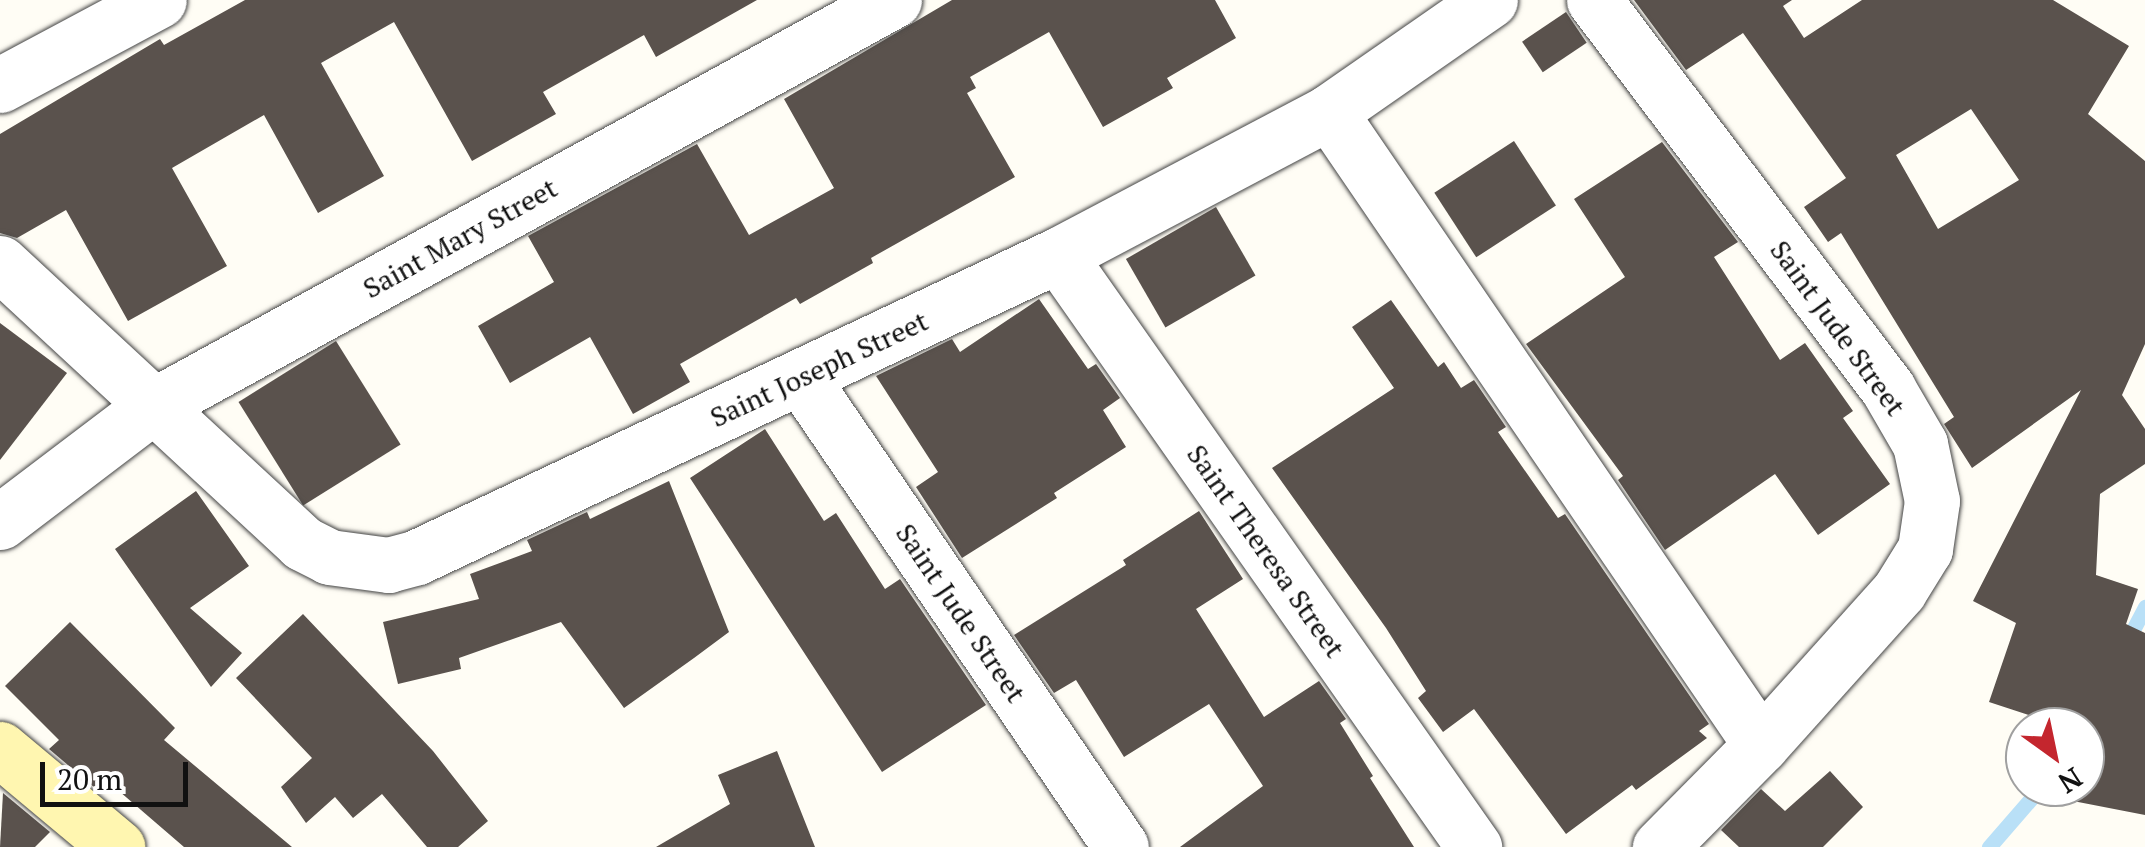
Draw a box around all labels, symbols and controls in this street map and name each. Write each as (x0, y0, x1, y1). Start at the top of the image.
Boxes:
street label: Saint Mary Street (357, 171, 563, 305)
street label: Saint Jude Street (1763, 234, 1913, 422)
street label: Saint Joseph Street (705, 304, 933, 434)
street label: Saint Theresa Street (1180, 438, 1352, 664)
street label: Saint Jude Street (889, 517, 1033, 709)
north arrow (2005, 707, 2105, 807)
scale bar (45, 742, 192, 804)
text: 20 m (57, 759, 122, 799)
text: N (2052, 760, 2090, 802)

